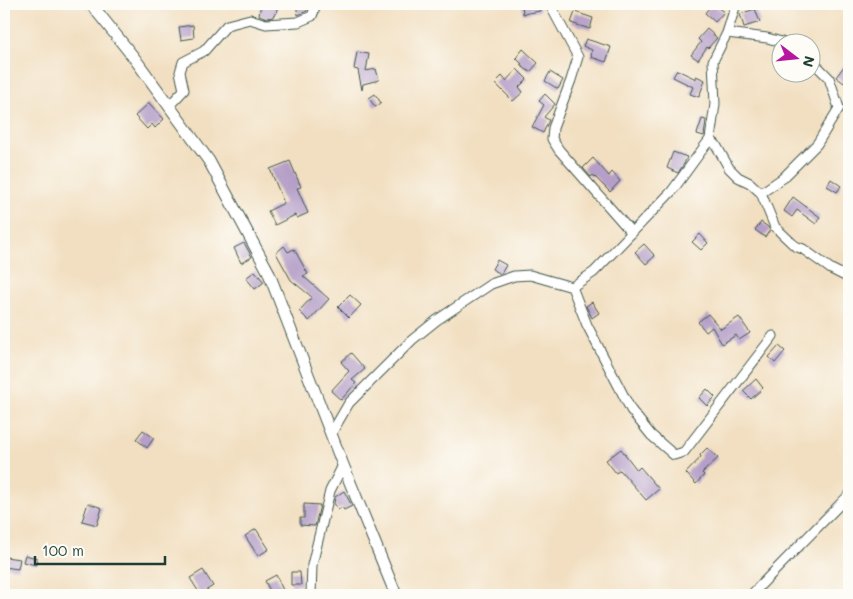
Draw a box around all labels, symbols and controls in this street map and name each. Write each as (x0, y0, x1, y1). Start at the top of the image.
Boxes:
north arrow (770, 32, 820, 82)
text: N (798, 54, 820, 69)
scale bar (35, 534, 165, 566)
text: 100 m (42, 540, 84, 560)

